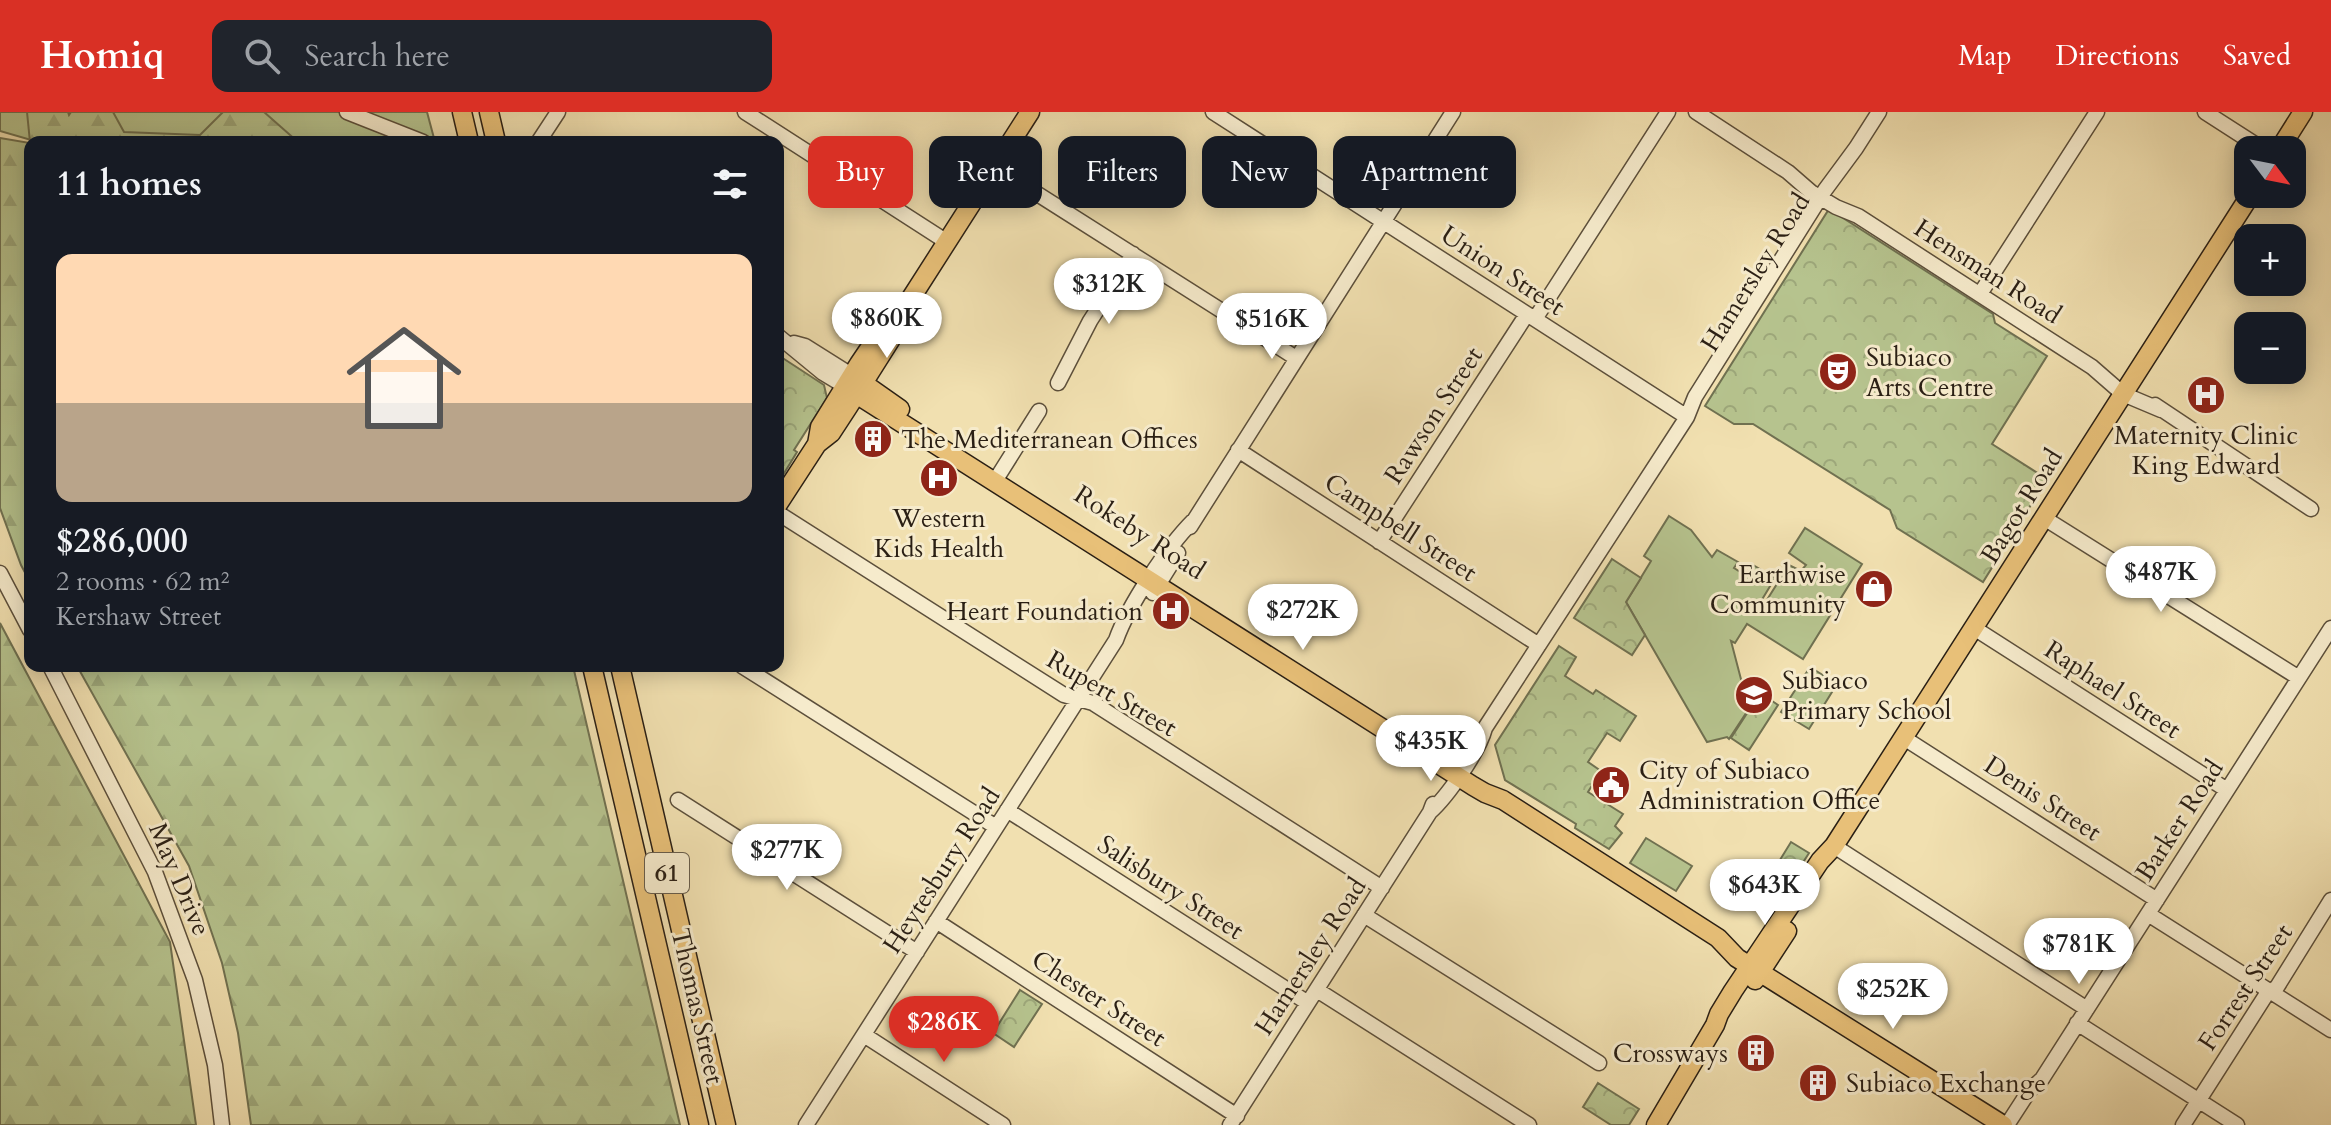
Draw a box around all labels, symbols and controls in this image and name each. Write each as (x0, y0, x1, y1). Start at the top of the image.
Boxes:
search box (212, 20, 772, 92)
text: Homiq (40, 30, 164, 82)
icon: search (240, 34, 284, 78)
text: Search here (304, 36, 450, 77)
text: Map (1958, 37, 2012, 75)
text: Directions (2056, 37, 2179, 75)
text: Saved (2223, 37, 2291, 75)
chip: Buy (808, 136, 913, 208)
chip: Rent (929, 136, 1042, 208)
chip: Filters (1058, 136, 1186, 208)
chip: New (1202, 136, 1317, 208)
chip: Apartment (1333, 136, 1516, 208)
north arrow (2234, 136, 2306, 208)
map controls (2234, 136, 2306, 384)
text: 11 homes (56, 161, 202, 207)
icon: filters (708, 162, 752, 206)
street label: Hamersley Road (1693, 186, 1818, 358)
street label: Hensman Road (1907, 211, 2068, 332)
street label: Union Street (1434, 217, 1572, 324)
button: + (2234, 224, 2306, 296)
pin: $312K (1053, 258, 1165, 326)
text: $312K (1072, 266, 1146, 301)
pin: $860K (831, 292, 943, 360)
pin: $516K (1216, 293, 1328, 361)
text: $860K (850, 300, 924, 335)
text: $516K (1235, 301, 1309, 336)
icon: home (332, 306, 476, 450)
button: − (2234, 312, 2306, 384)
street label: Rawson Street (1376, 340, 1491, 491)
place label: Subiaco Arts Centre (1866, 340, 1994, 405)
theatre icon: Subiaco Arts Centre (1817, 351, 1859, 393)
hospital icon: Maternity Clinic King Edward (2185, 374, 2227, 416)
building icon: The Mediterranean Offices (852, 418, 894, 460)
place label: Maternity Clinic King Edward (2114, 418, 2298, 483)
place label: The Mediterranean Offices (901, 422, 1198, 457)
street label: Bagot Road (1972, 442, 2071, 571)
hospital icon: Western Kids Health (918, 457, 960, 499)
street label: Campbell Street (1318, 465, 1484, 590)
street label: Rokeby Road (1067, 477, 1212, 588)
place label: Western Kids Health (874, 501, 1004, 566)
text: $286,000 (56, 518, 188, 564)
pin: $487K (2105, 546, 2217, 614)
text: $487K (2124, 554, 2198, 589)
place label: Earthwise Community (1710, 557, 1846, 622)
text: 2 rooms · 62 m² (56, 564, 229, 599)
shop icon: Earthwise Community (1853, 568, 1895, 610)
pin: $272K (1247, 584, 1359, 652)
hospital icon: Heart Foundation (1150, 590, 1192, 632)
text: $272K (1266, 592, 1340, 627)
place label: Heart Foundation (946, 594, 1143, 629)
text: Kershaw Street (56, 599, 221, 634)
street label: Raphael Street (2038, 632, 2188, 747)
street label: Rupert Street (1040, 642, 1183, 745)
place label: Subiaco Primary School (1782, 663, 1952, 728)
school or university icon: Subiaco Primary School (1733, 674, 1775, 716)
pin: $435K (1375, 715, 1487, 783)
text: $435K (1394, 723, 1468, 758)
street label: Denis Street (1977, 747, 2108, 849)
place label: City of Subiaco Administration Office (1639, 753, 1880, 818)
street label: Barker Road (2127, 753, 2232, 888)
public building icon: City of Subiaco Administration Office (1590, 764, 1632, 806)
street label: Heytesbury Road (875, 780, 1008, 960)
street label: May Drive (140, 817, 219, 941)
pin: $277K (731, 824, 843, 892)
street label: Salisbury Street (1091, 827, 1251, 948)
text: $277K (750, 832, 824, 867)
road number: 61 (645, 853, 689, 893)
pin: $643K (1709, 859, 1821, 927)
text: $643K (1728, 867, 1802, 902)
street label: Hamersley Road (1246, 871, 1375, 1042)
street label: Forrest Street (2190, 917, 2301, 1058)
pin: $781K (2023, 918, 2135, 986)
street label: Thomas Street (663, 925, 732, 1087)
text: $781K (2042, 926, 2116, 961)
street label: Chester Street (1025, 942, 1173, 1055)
pin: $252K (1837, 963, 1949, 1031)
text: $252K (1856, 971, 1930, 1006)
pin: $286K (888, 996, 1000, 1064)
text: $286K (907, 1004, 981, 1039)
building icon: Crossways (1735, 1032, 1777, 1074)
place label: Crossways (1613, 1036, 1728, 1071)
building icon: Subiaco Exchange (1797, 1062, 1839, 1104)
place label: Subiaco Exchange (1846, 1066, 2046, 1101)

